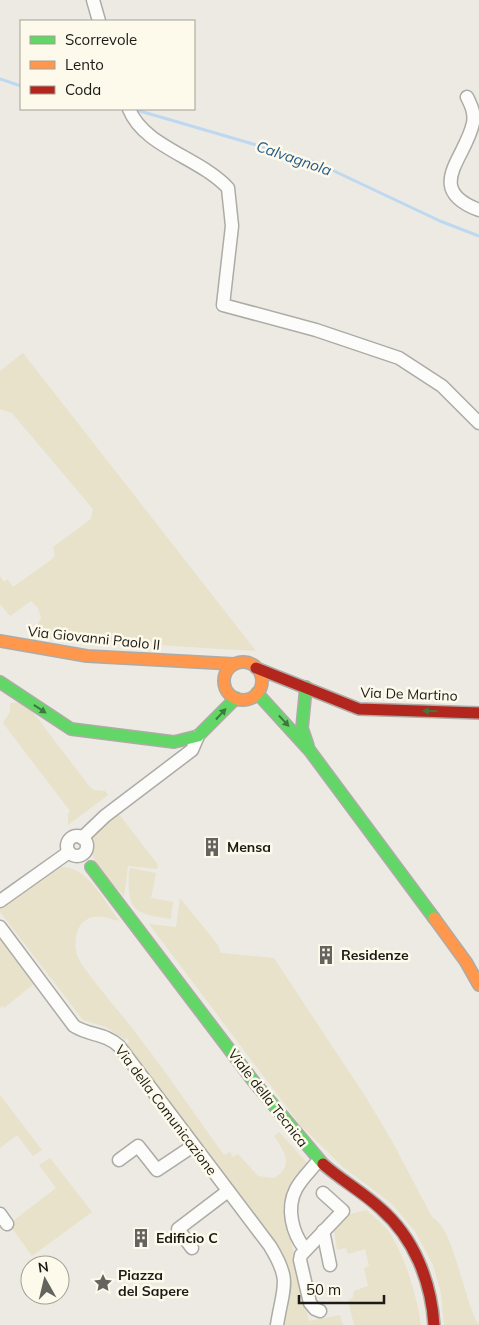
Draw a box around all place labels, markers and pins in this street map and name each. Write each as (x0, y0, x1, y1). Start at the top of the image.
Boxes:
building icon: Mensa (201, 836, 223, 858)
place label: Mensa (227, 838, 271, 856)
building icon: Residenze (315, 944, 337, 966)
place label: Residenze (341, 946, 409, 964)
building icon: Edificio C (130, 1227, 152, 1249)
place label: Edificio C (156, 1229, 218, 1247)
place label: Piazza del Sapere (118, 1266, 189, 1300)
place icon: Piazza del Sapere (92, 1272, 114, 1294)

